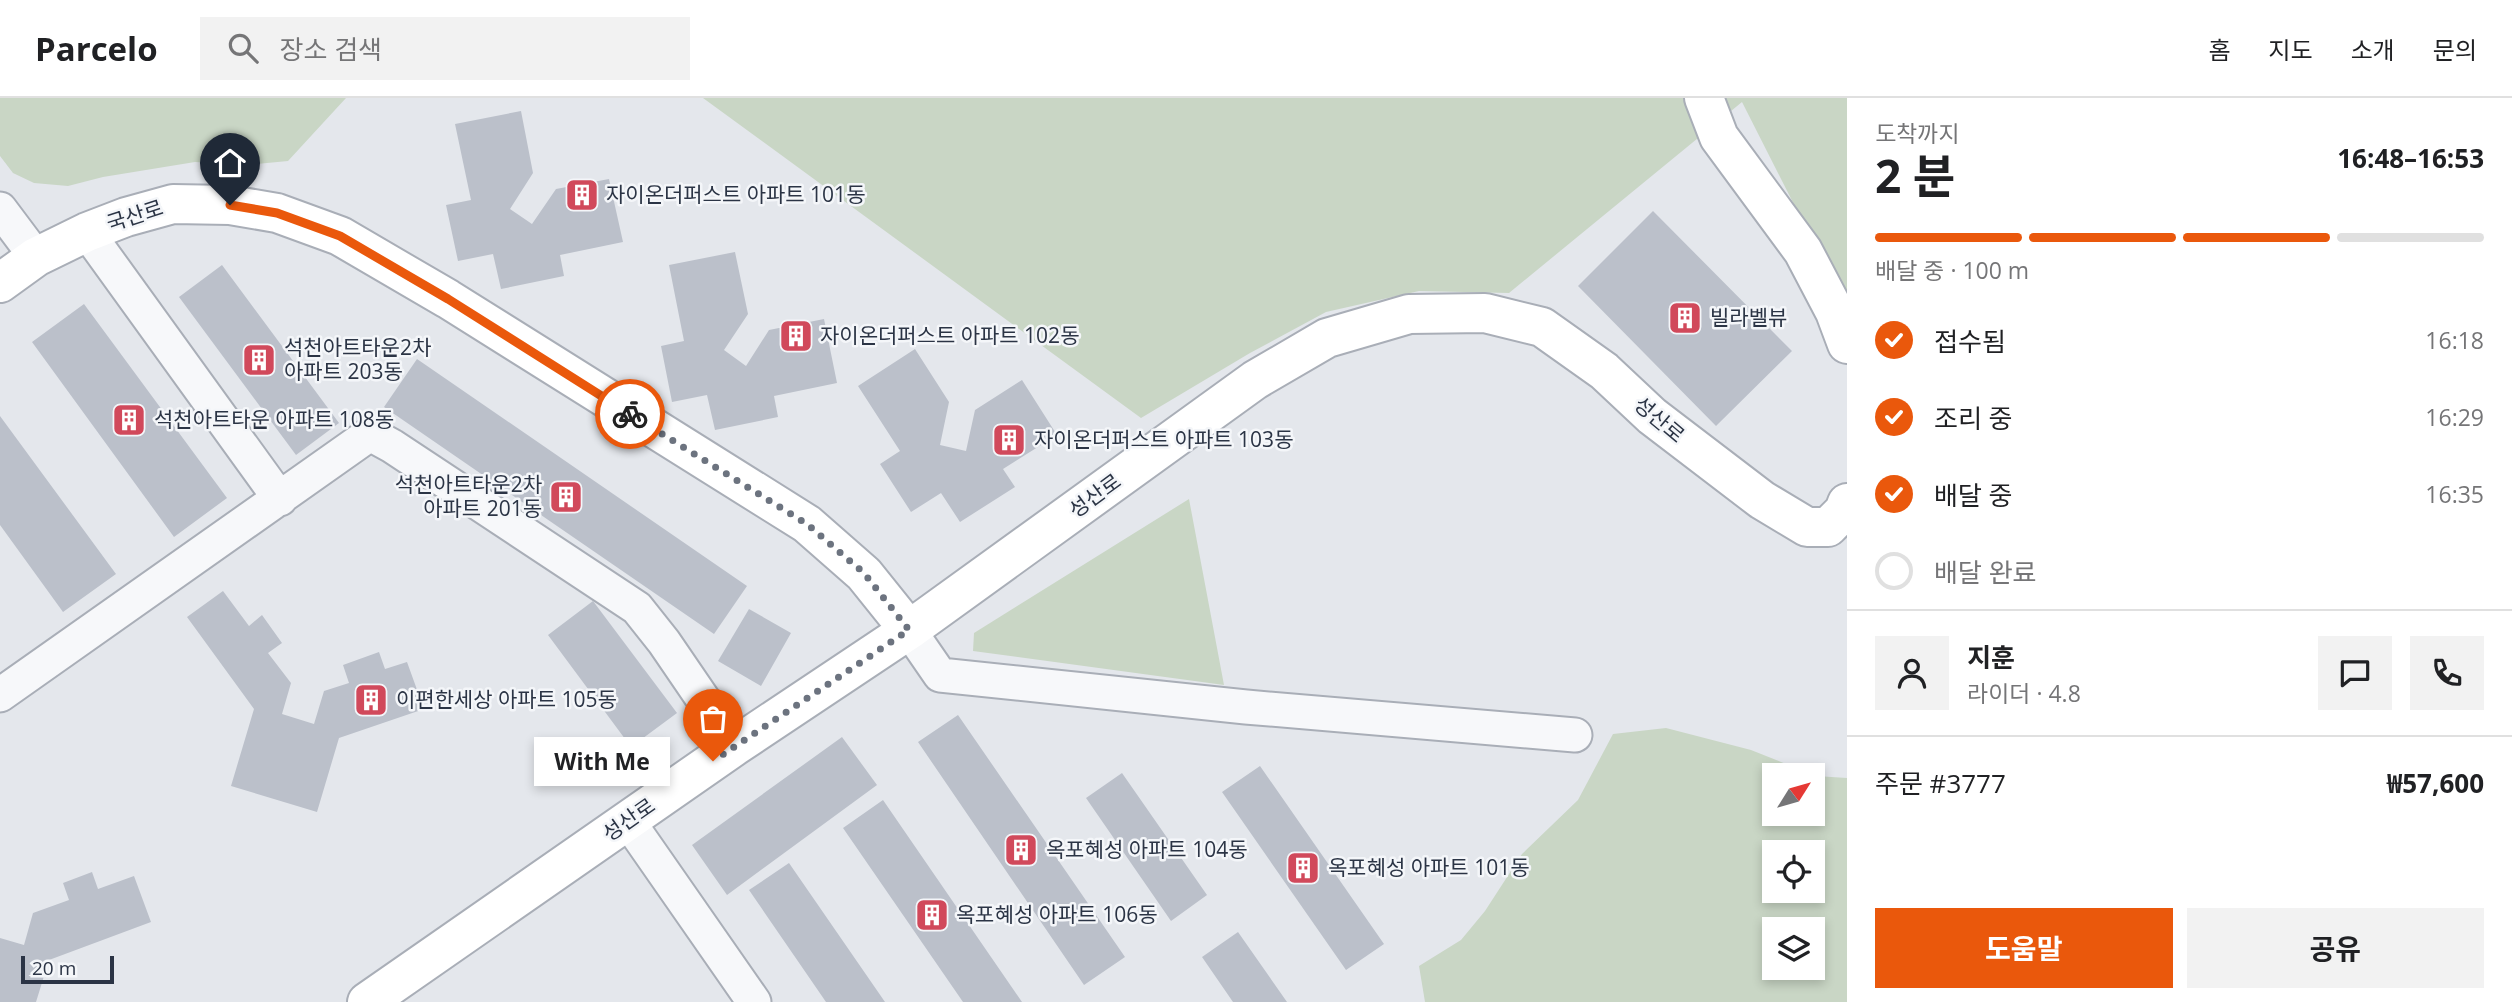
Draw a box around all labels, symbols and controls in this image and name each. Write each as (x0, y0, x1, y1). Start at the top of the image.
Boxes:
search box (200, 17, 690, 80)
text: Parcelo (35, 26, 158, 71)
icon: search (224, 29, 262, 67)
text: 장소 검색 (280, 31, 382, 67)
text: 홈 (2208, 33, 2230, 66)
text: 지도 (2268, 33, 2313, 66)
text: 소개 (2351, 33, 2395, 66)
text: 문의 (2433, 33, 2477, 66)
text: 도착까지 (1875, 117, 1960, 149)
pin (200, 133, 260, 205)
text: 16:48–16:53 (2337, 140, 2484, 176)
icon: home (211, 144, 249, 182)
text: 2 분 (1875, 144, 1956, 206)
building icon: 자이온더퍼스트 아파트 101동 (563, 176, 601, 214)
place label: 자이온더퍼스트 아파트 101동 (606, 180, 865, 208)
street label: 국산로 (103, 193, 167, 237)
text: 배달 중 · 100 m (1875, 254, 2029, 286)
building icon: 빌라벨뷰 (1666, 299, 1704, 337)
place label: 빌라벨뷰 (1710, 303, 1787, 331)
building icon: 자이온더퍼스트 아파트 102동 (777, 317, 815, 355)
place label: 자이온더퍼스트 아파트 102동 (820, 321, 1079, 349)
icon: check (1875, 321, 1913, 359)
text: 접수됨 (1934, 323, 2006, 359)
text: 16:18 (2425, 324, 2484, 356)
place label: 석천아트타운2차 아파트 203동 (284, 333, 431, 385)
building icon: 석천아트타운2차 아파트 203동 (240, 341, 278, 379)
courier (595, 379, 665, 449)
street label: 성산로 (1628, 390, 1691, 449)
icon: bike (611, 395, 649, 433)
icon: check (1875, 398, 1913, 436)
text: 조리 중 (1934, 400, 2013, 436)
building icon: 석천아트타운 아파트 108동 (110, 401, 148, 439)
text: 16:29 (2425, 401, 2484, 433)
place label: 석천아트타운 아파트 108동 (154, 405, 394, 433)
building icon: 자이온더퍼스트 아파트 103동 (990, 421, 1028, 459)
place label: 자이온더퍼스트 아파트 103동 (1034, 425, 1293, 453)
street label: 성산로 (1063, 467, 1126, 524)
place label: 석천아트타운2차 아파트 201동 (395, 470, 542, 522)
icon: check (1875, 475, 1913, 513)
text: 배달 중 (1934, 477, 2013, 513)
building icon: 석천아트타운2차 아파트 201동 (547, 478, 585, 516)
text: 16:35 (2425, 478, 2484, 510)
text: 배달 완료 (1934, 554, 2036, 590)
button: person (1875, 636, 1949, 710)
button: chat (2318, 636, 2392, 710)
button: phone (2410, 636, 2484, 710)
text: 지훈 (1967, 639, 2015, 675)
text: 라이더 · 4.8 (1967, 677, 2081, 709)
building icon: 이편한세상 아파트 105동 (352, 681, 390, 719)
place label: 이편한세상 아파트 105동 (396, 685, 617, 713)
pin (683, 689, 743, 761)
icon: bag (694, 700, 732, 738)
callout: With Me (534, 736, 671, 786)
text: With Me (554, 745, 650, 777)
north arrow (1762, 763, 1825, 826)
map controls (1762, 763, 1825, 980)
text: 주문 #3777 (1875, 765, 2006, 801)
text: ₩57,600 (2387, 765, 2484, 801)
street label: 성산로 (597, 791, 660, 847)
building icon: 옥포혜성 아파트 104동 (1002, 831, 1040, 869)
place label: 옥포혜성 아파트 104동 (1046, 835, 1248, 863)
button: locate (1762, 840, 1825, 903)
building icon: 옥포혜성 아파트 101동 (1284, 849, 1322, 887)
place label: 옥포혜성 아파트 101동 (1328, 853, 1530, 881)
building icon: 옥포혜성 아파트 106동 (913, 896, 951, 934)
place label: 옥포혜성 아파트 106동 (956, 900, 1158, 928)
button: 도움말 (1875, 908, 2173, 988)
button: 공유 (2187, 908, 2484, 988)
button: layers (1762, 917, 1825, 980)
scale bar (21, 953, 114, 985)
text: 20 m (32, 955, 76, 981)

